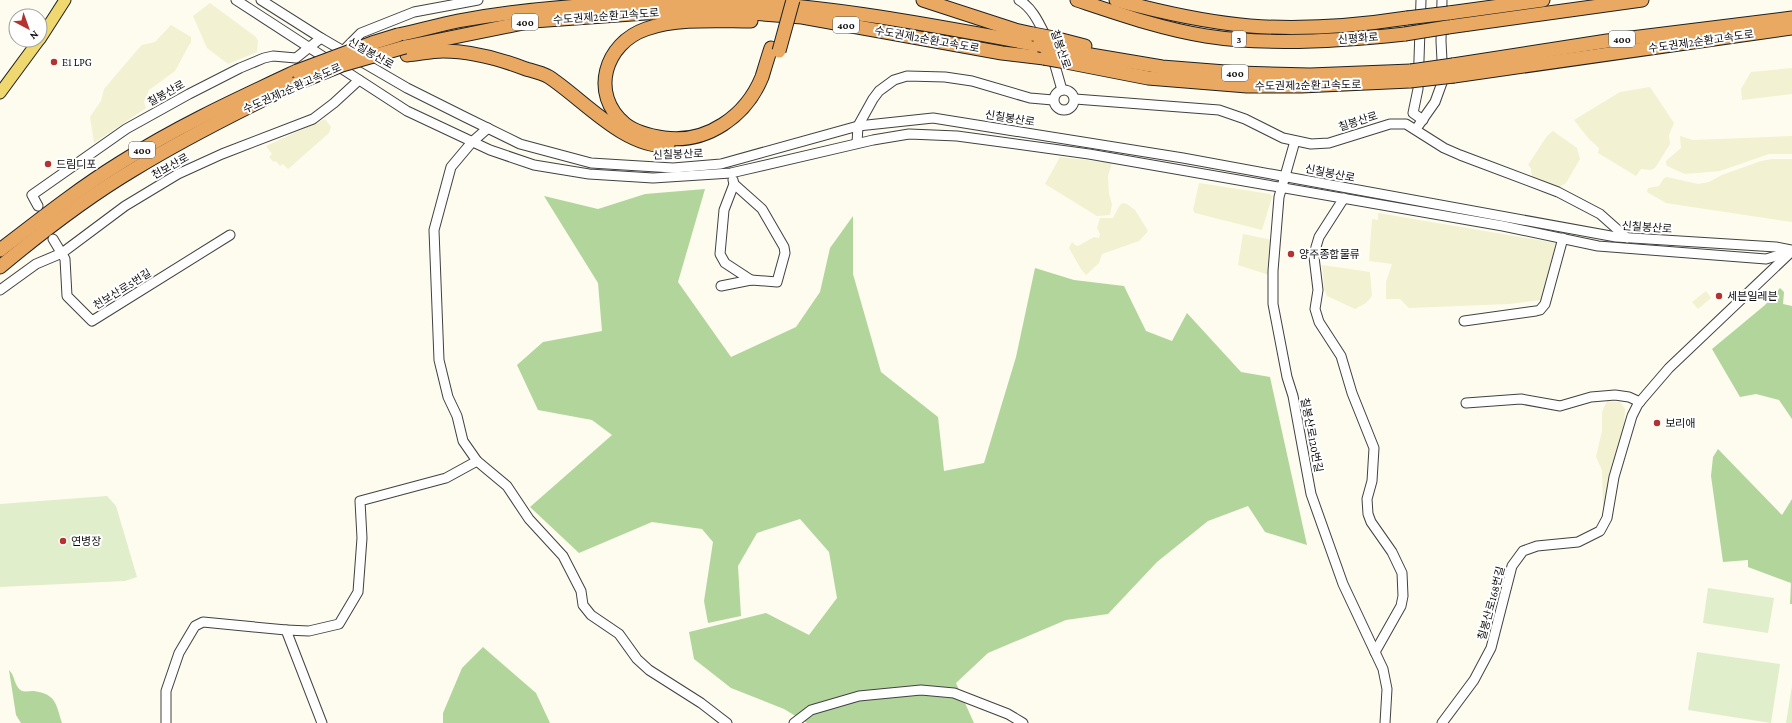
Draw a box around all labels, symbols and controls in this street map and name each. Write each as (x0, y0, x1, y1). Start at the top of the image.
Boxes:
street label: 수도권제2순환고속도로 (552, 6, 660, 26)
north arrow (8, 8, 48, 48)
road number: 400 (512, 14, 538, 30)
road number: 400 (833, 17, 859, 33)
street label: 수도권제2순환고속도로 (874, 24, 980, 54)
street label: 칠봉산로 (1049, 28, 1073, 70)
street label: 수도권제2순환고속도로 (1647, 28, 1755, 54)
text: N (27, 29, 41, 43)
road number: 3 (1232, 31, 1246, 47)
street label: 신평화로 (1337, 31, 1379, 45)
road number: 400 (1609, 31, 1635, 47)
street label: 신칠봉산로 (346, 35, 396, 71)
place label: E1 LPG (62, 56, 92, 68)
marker: E1 LPG (49, 57, 59, 67)
street label: 수도권제2순환고속도로 (241, 61, 343, 115)
road number: 400 (1222, 65, 1248, 81)
street label: 칠봉산로 (145, 78, 187, 108)
street label: 수도권제2순환고속도로 (1255, 78, 1361, 92)
street label: 신칠봉산로 (984, 108, 1036, 128)
street label: 칠봉산로 (1337, 109, 1379, 133)
road number: 400 (129, 142, 155, 158)
street label: 신칠봉산로 (653, 147, 703, 161)
street label: 천보산로 (149, 151, 191, 181)
place label: 드림디포 (56, 158, 96, 170)
marker: 드림디포 (43, 159, 53, 169)
street label: 신칠봉산로 (1304, 162, 1356, 184)
street label: 신칠봉산로 (1621, 219, 1673, 235)
place label: 양주종합물류 (1299, 248, 1360, 260)
marker: 양주종합물류 (1286, 249, 1296, 259)
street label: 천보산로5번길 (91, 266, 153, 312)
place label: 세븐일레븐 (1727, 290, 1778, 302)
marker: 세븐일레븐 (1714, 291, 1724, 301)
street label: 칠봉산로120번길 (1299, 397, 1325, 473)
place label: 보리애 (1665, 417, 1695, 429)
marker: 보리애 (1652, 418, 1662, 428)
place label: 연병장 (71, 535, 101, 547)
marker: 연병장 (58, 536, 68, 546)
street label: 칠봉산로168번길 (1475, 565, 1507, 641)

